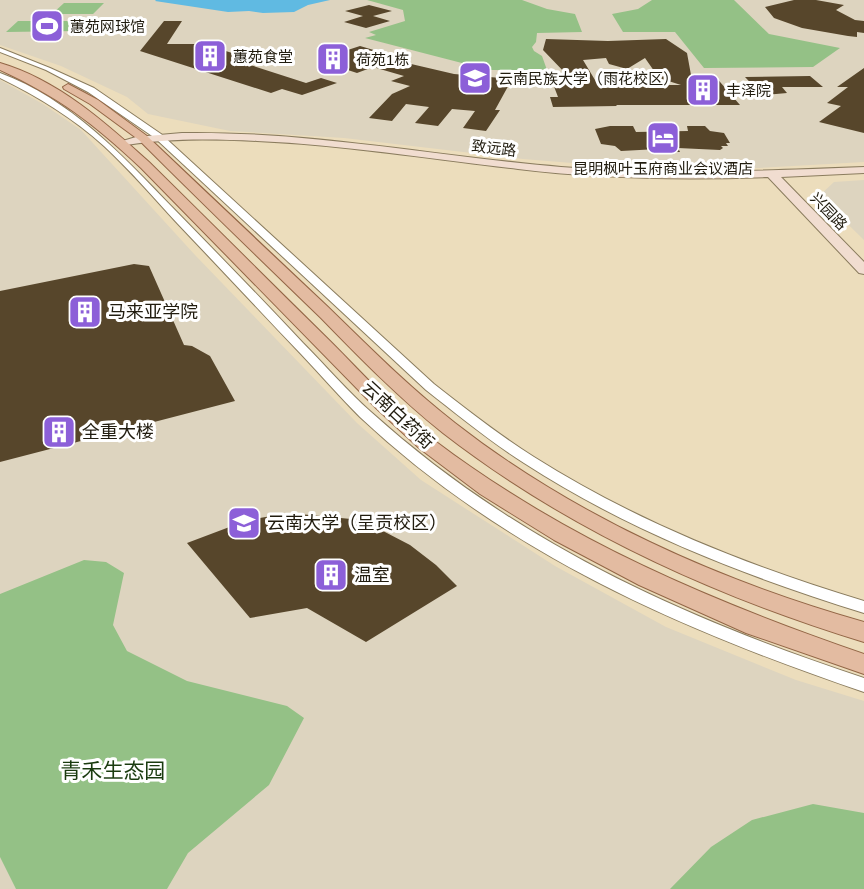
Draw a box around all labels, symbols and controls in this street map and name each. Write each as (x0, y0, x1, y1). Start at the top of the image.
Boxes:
sports icon: 蕙苑网球馆 (29, 8, 65, 44)
place label: 蕙苑网球馆 (70, 18, 145, 35)
building icon: 蕙苑食堂 (192, 38, 228, 74)
building icon: 荷苑1栋 (315, 41, 351, 77)
place label: 蕙苑食堂 (233, 48, 293, 65)
place label: 荷苑1栋 (356, 51, 409, 68)
school or university icon: 云南民族大学（雨花校区） (457, 60, 493, 96)
place label: 云南民族大学（雨花校区） (498, 70, 678, 87)
building icon: 丰泽院 (685, 72, 721, 108)
place label: 丰泽院 (726, 82, 771, 99)
hotel icon: 昆明枫叶玉府商业会议酒店 (645, 120, 681, 156)
street label: 致远路 (471, 137, 517, 159)
place label: 昆明枫叶玉府商业会议酒店 (573, 160, 753, 177)
street label: 兴园路 (807, 189, 851, 233)
building icon: 马来亚学院 (67, 294, 103, 330)
place label: 马来亚学院 (108, 302, 198, 322)
street label: 云南白药街 (358, 377, 438, 453)
building icon: 全重大楼 (41, 414, 77, 450)
place label: 全重大楼 (82, 422, 154, 442)
school or university icon: 云南大学（呈贡校区） (226, 505, 262, 541)
place label: 云南大学（呈贡校区） (267, 513, 447, 533)
building icon: 温室 (313, 557, 349, 593)
place label: 温室 (354, 565, 390, 585)
park label: 青禾生态园 (61, 759, 166, 782)

